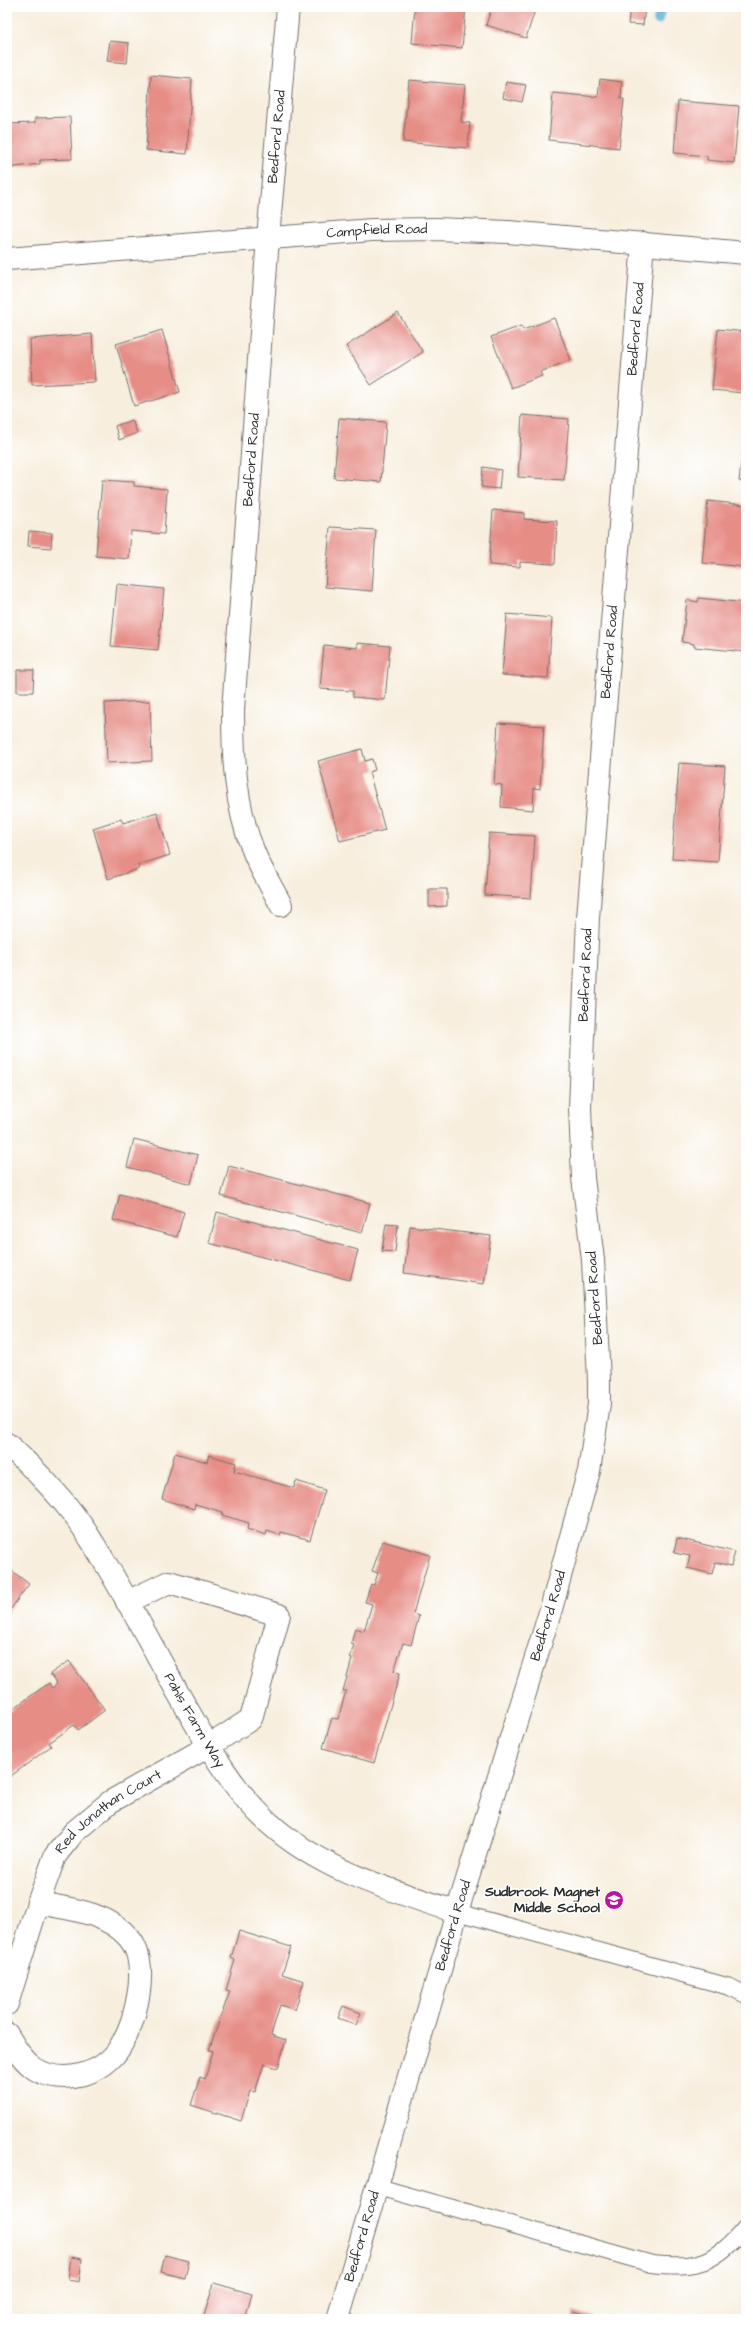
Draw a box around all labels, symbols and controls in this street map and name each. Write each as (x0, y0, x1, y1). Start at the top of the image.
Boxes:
street label: Bedford Road (263, 89, 291, 184)
street label: Campfield Road (326, 219, 427, 244)
street label: Bedford Road (622, 282, 650, 377)
street label: Bedford Road (238, 412, 265, 507)
street label: Bedford Road (596, 605, 623, 699)
street label: Bedford Road (574, 928, 598, 1022)
street label: Bedford Road (582, 1251, 608, 1345)
street label: Bedford Road (525, 1568, 571, 1664)
street label: Pahls Farm Way (159, 1669, 230, 1772)
street label: Red Jonathan Court (50, 1765, 166, 1858)
street label: Bedford Road (430, 1878, 476, 1973)
place label: Sudbrook Magnet Middle School (484, 1882, 601, 1918)
school or university icon: Sudbrook Magnet Middle School (603, 1889, 625, 1911)
street label: Bedford Road (339, 2189, 385, 2284)

